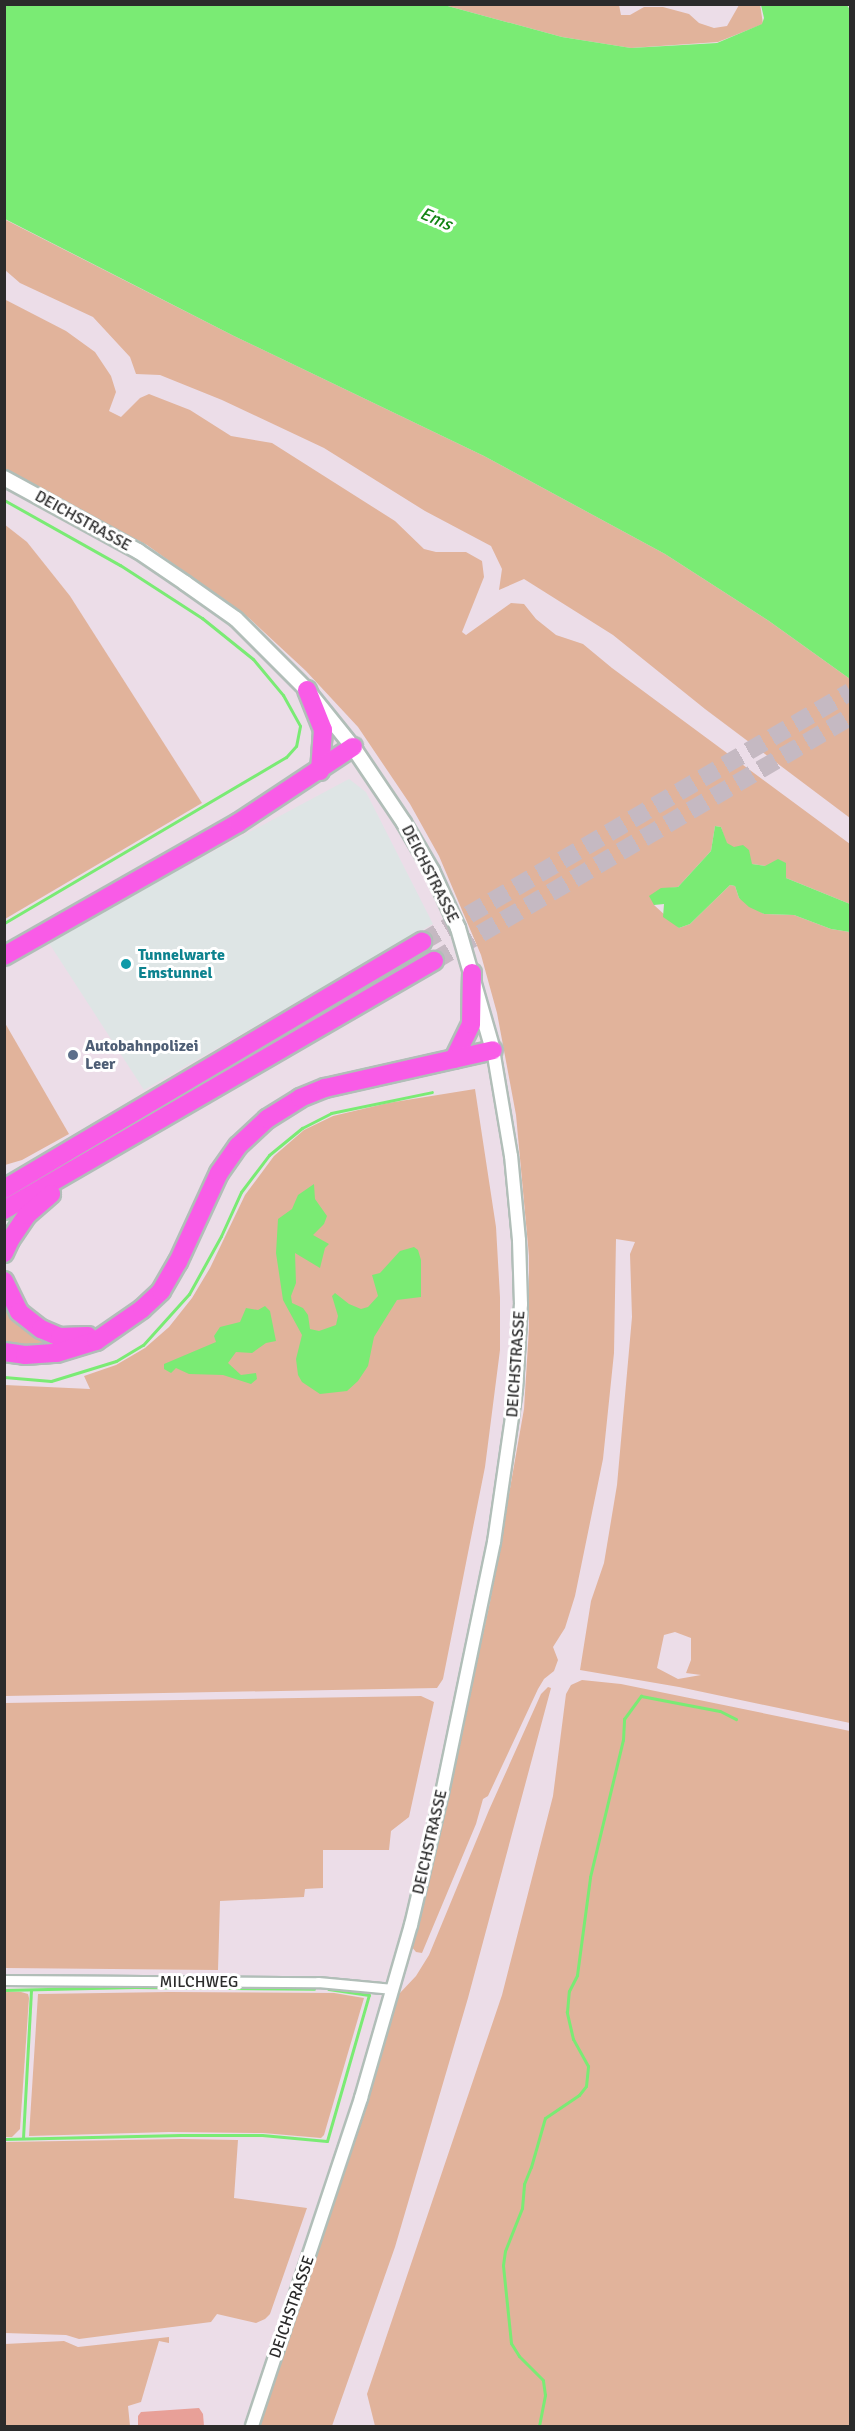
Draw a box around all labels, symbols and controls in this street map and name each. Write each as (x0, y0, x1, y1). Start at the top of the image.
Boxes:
water label: Ems (417, 203, 455, 235)
street label: DEICHSTRASSE (31, 487, 135, 555)
street label: DEICHSTRASSE (397, 822, 463, 926)
place label: Tunnelwarte Emstunnel (138, 945, 225, 983)
marker: Tunnelwarte Emstunnel (119, 957, 133, 971)
place label: Autobahnpolizei Leer (85, 1036, 198, 1074)
marker: Autobahnpolizei Leer (66, 1048, 80, 1062)
street label: DEICHSTRASSE (503, 1310, 529, 1418)
street label: DEICHSTRASSE (409, 1788, 451, 1896)
street label: MILCHWEG (160, 1972, 238, 1992)
street label: DEICHSTRASSE (265, 2253, 319, 2361)

